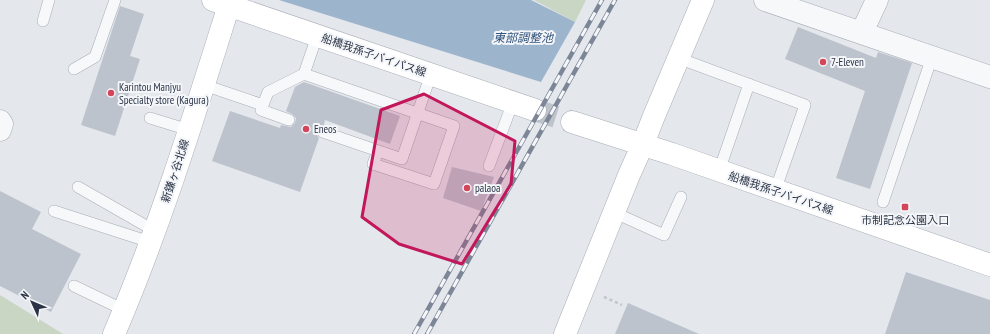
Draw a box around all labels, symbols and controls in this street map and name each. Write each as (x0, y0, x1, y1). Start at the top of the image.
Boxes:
water label: 東部調整池 (493, 30, 554, 45)
street label: 船橋我孫子バイパス線 (320, 31, 428, 79)
place label: 7-Eleven (831, 55, 864, 69)
marker: 7-Eleven (818, 57, 828, 67)
place label: Karintou Manjyu Specialty store (Kagura) (119, 80, 209, 107)
marker: Karintou Manjyu Specialty store (Kagura) (106, 88, 116, 98)
place label: Eneos (314, 122, 337, 136)
marker: Eneos (301, 124, 311, 134)
street label: 新鎌ヶ谷北線 (158, 137, 192, 205)
street label: 船橋我孫子バイパス線 (727, 169, 835, 217)
place label: palaoa (475, 181, 500, 195)
marker: palaoa (462, 183, 472, 193)
marker: 市制記念公園入口 (900, 202, 910, 212)
place label: 市制記念公園入口 (861, 213, 949, 227)
north arrow (12, 282, 52, 322)
text: N (18, 288, 32, 302)

